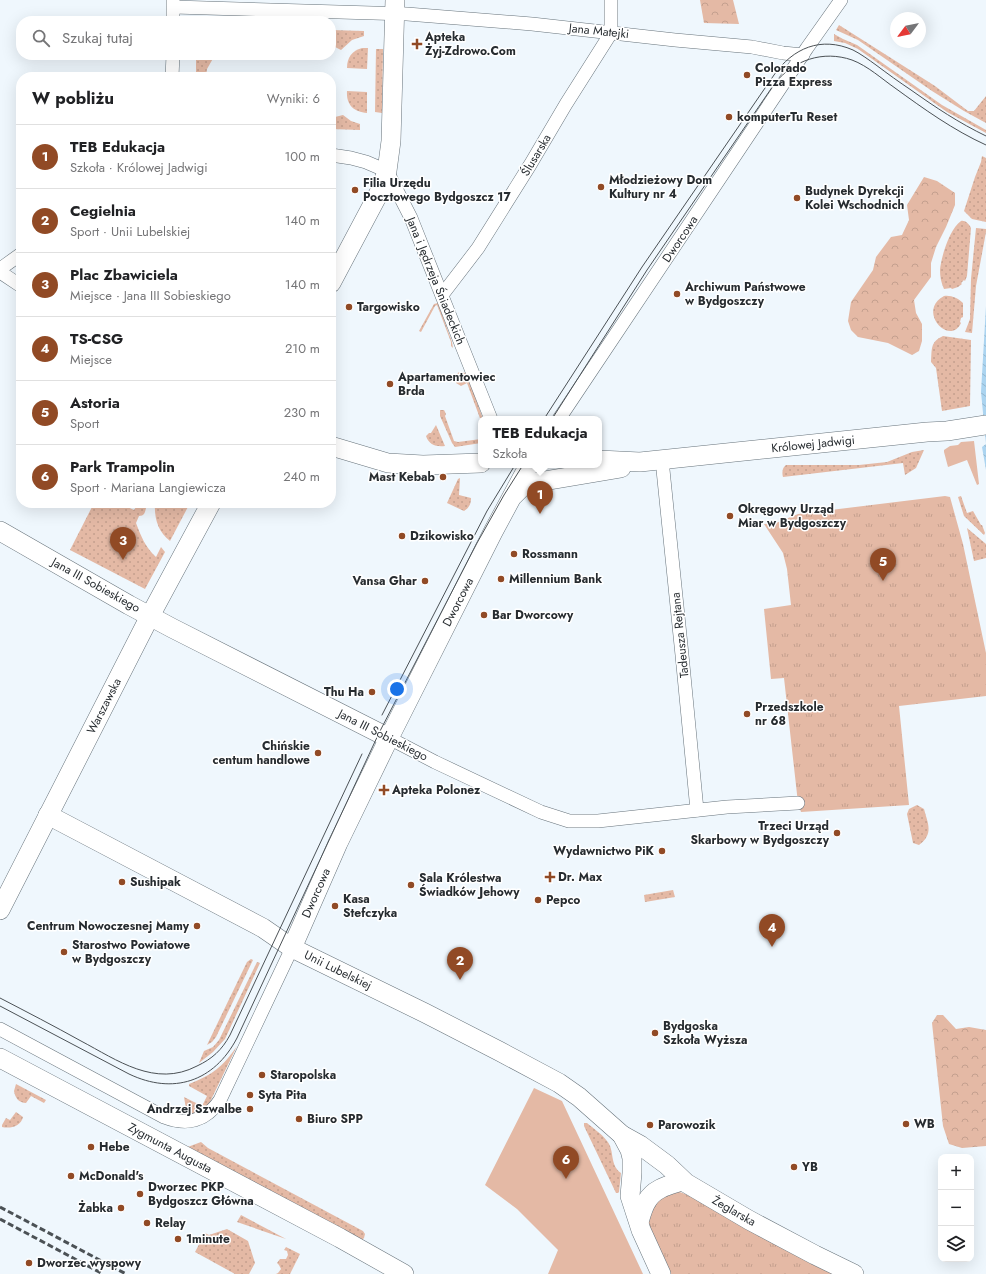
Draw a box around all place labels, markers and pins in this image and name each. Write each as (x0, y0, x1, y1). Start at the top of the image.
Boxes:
place label: Apteka Żyj-Zdrowo.Com (424, 28, 516, 60)
marker: Apteka Żyj-Zdrowo.Com (412, 39, 422, 49)
place label: Colorado Pizza Express (755, 59, 833, 91)
marker: Colorado Pizza Express (742, 70, 752, 80)
place label: komputerTu Reset (737, 108, 837, 126)
marker: komputerTu Reset (724, 112, 734, 122)
place label: Młodzieżowy Dom Kultury nr 4 (609, 171, 712, 203)
place label: Filia Urzędu Pocztowego Bydgoszcz 17 (363, 174, 511, 206)
marker: Młodzieżowy Dom Kultury nr 4 (596, 182, 606, 192)
place label: Budynek Dyrekcji Kolei Wschodnich (805, 182, 905, 214)
marker: Filia Urzędu Pocztowego Bydgoszcz 17 (350, 185, 360, 195)
marker: Budynek Dyrekcji Kolei Wschodnich (792, 193, 802, 203)
place label: Archiwum Państwowe w Bydgoszczy (684, 278, 806, 310)
marker: Archiwum Państwowe w Bydgoszczy (672, 289, 682, 299)
place label: Targowisko (357, 298, 420, 316)
marker: Targowisko (344, 302, 354, 312)
place label: Apartamentowiec Brda (397, 368, 496, 400)
marker: Apartamentowiec Brda (385, 379, 395, 389)
place label: Mast Kebab (369, 468, 436, 486)
marker: Mast Kebab (438, 472, 448, 482)
pin: 1 (527, 481, 553, 514)
place label: Okręgowy Urząd Miar w Bydgoszczy (738, 500, 847, 532)
marker: Okręgowy Urząd Miar w Bydgoszczy (725, 511, 735, 521)
pin: 3 (110, 527, 136, 560)
place label: Dzikowisko (410, 527, 474, 545)
marker: Dzikowisko (397, 531, 407, 541)
place label: Rossmann (522, 545, 578, 563)
pin: 5 (870, 548, 896, 581)
marker: Rossmann (509, 549, 519, 559)
place label: Millennium Bank (509, 570, 602, 588)
place label: Vansa Ghar (351, 572, 417, 590)
marker: Millennium Bank (496, 574, 506, 584)
marker: Vansa Ghar (420, 576, 430, 586)
place label: Bar Dworcowy (492, 606, 574, 624)
marker: Bar Dworcowy (479, 610, 489, 620)
place label: Thu Ha (324, 683, 364, 701)
marker: Thu Ha (367, 687, 377, 697)
place label: Przedszkole nr 68 (755, 698, 824, 730)
marker: Przedszkole nr 68 (742, 709, 752, 719)
place label: Chińskie centum handlowe (213, 737, 310, 769)
marker: Chińskie centum handlowe (313, 748, 323, 758)
place label: Apteka Polonez (391, 781, 481, 799)
marker: Apteka Polonez (379, 785, 389, 795)
place label: Trzeci Urząd Skarbowy w Bydgoszczy (691, 817, 830, 849)
marker: Trzeci Urząd Skarbowy w Bydgoszczy (832, 828, 842, 838)
place label: Wydawnictwo PiK (553, 842, 655, 860)
marker: Wydawnictwo PiK (657, 846, 667, 856)
place label: Dr. Max (558, 868, 603, 886)
place label: Sala Królestwa Świadków Jehowy (419, 869, 520, 901)
marker: Dr. Max (545, 872, 555, 882)
place label: Sushipak (130, 873, 181, 891)
marker: Sushipak (117, 877, 127, 887)
marker: Sala Królestwa Świadków Jehowy (406, 880, 416, 890)
place label: Kasa Stefczyka (343, 890, 397, 922)
place label: Pepco (546, 891, 580, 909)
marker: Pepco (533, 895, 543, 905)
marker: Kasa Stefczyka (330, 901, 340, 911)
pin: 4 (759, 914, 785, 947)
place label: Centrum Nowoczesnej Mamy (27, 917, 190, 935)
marker: Centrum Nowoczesnej Mamy (192, 921, 202, 931)
place label: Starostwo Powiatowe w Bydgoszczy (71, 936, 190, 968)
marker: Starostwo Powiatowe w Bydgoszczy (59, 947, 69, 957)
pin: 2 (447, 947, 473, 980)
place label: Bydgoska Szkoła Wyższa (663, 1017, 747, 1049)
marker: Bydgoska Szkoła Wyższa (650, 1028, 660, 1038)
place label: Staropolska (270, 1066, 336, 1084)
marker: Staropolska (257, 1070, 267, 1080)
place label: Syta Pita (258, 1086, 307, 1104)
marker: Syta Pita (245, 1090, 255, 1100)
place label: Andrzej Szwalbe (146, 1100, 242, 1118)
marker: Andrzej Szwalbe (245, 1104, 255, 1114)
place label: Biuro SPP (307, 1110, 364, 1128)
marker: Biuro SPP (294, 1114, 304, 1124)
place label: WB (914, 1115, 935, 1133)
place label: Parowozik (658, 1116, 716, 1134)
marker: WB (901, 1119, 911, 1129)
marker: Parowozik (645, 1120, 655, 1130)
place label: Hebe (99, 1138, 130, 1156)
marker: Hebe (86, 1142, 96, 1152)
pin: 6 (553, 1146, 579, 1179)
place label: YB (801, 1158, 818, 1176)
marker: YB (789, 1162, 799, 1172)
place label: McDonald's (79, 1167, 144, 1185)
marker: McDonald's (66, 1171, 76, 1181)
place label: Dworzec PKP Bydgoszcz Główna (148, 1178, 254, 1210)
marker: Dworzec PKP Bydgoszcz Główna (135, 1189, 145, 1199)
place label: Żabka (78, 1199, 113, 1217)
marker: Żabka (116, 1203, 126, 1213)
place label: Relay (155, 1214, 186, 1232)
marker: Relay (142, 1218, 152, 1228)
place label: 1minute (186, 1230, 230, 1248)
marker: 1minute (173, 1234, 183, 1244)
place label: Dworzec wyspowy (37, 1254, 142, 1272)
marker: Dworzec wyspowy (24, 1258, 34, 1268)

